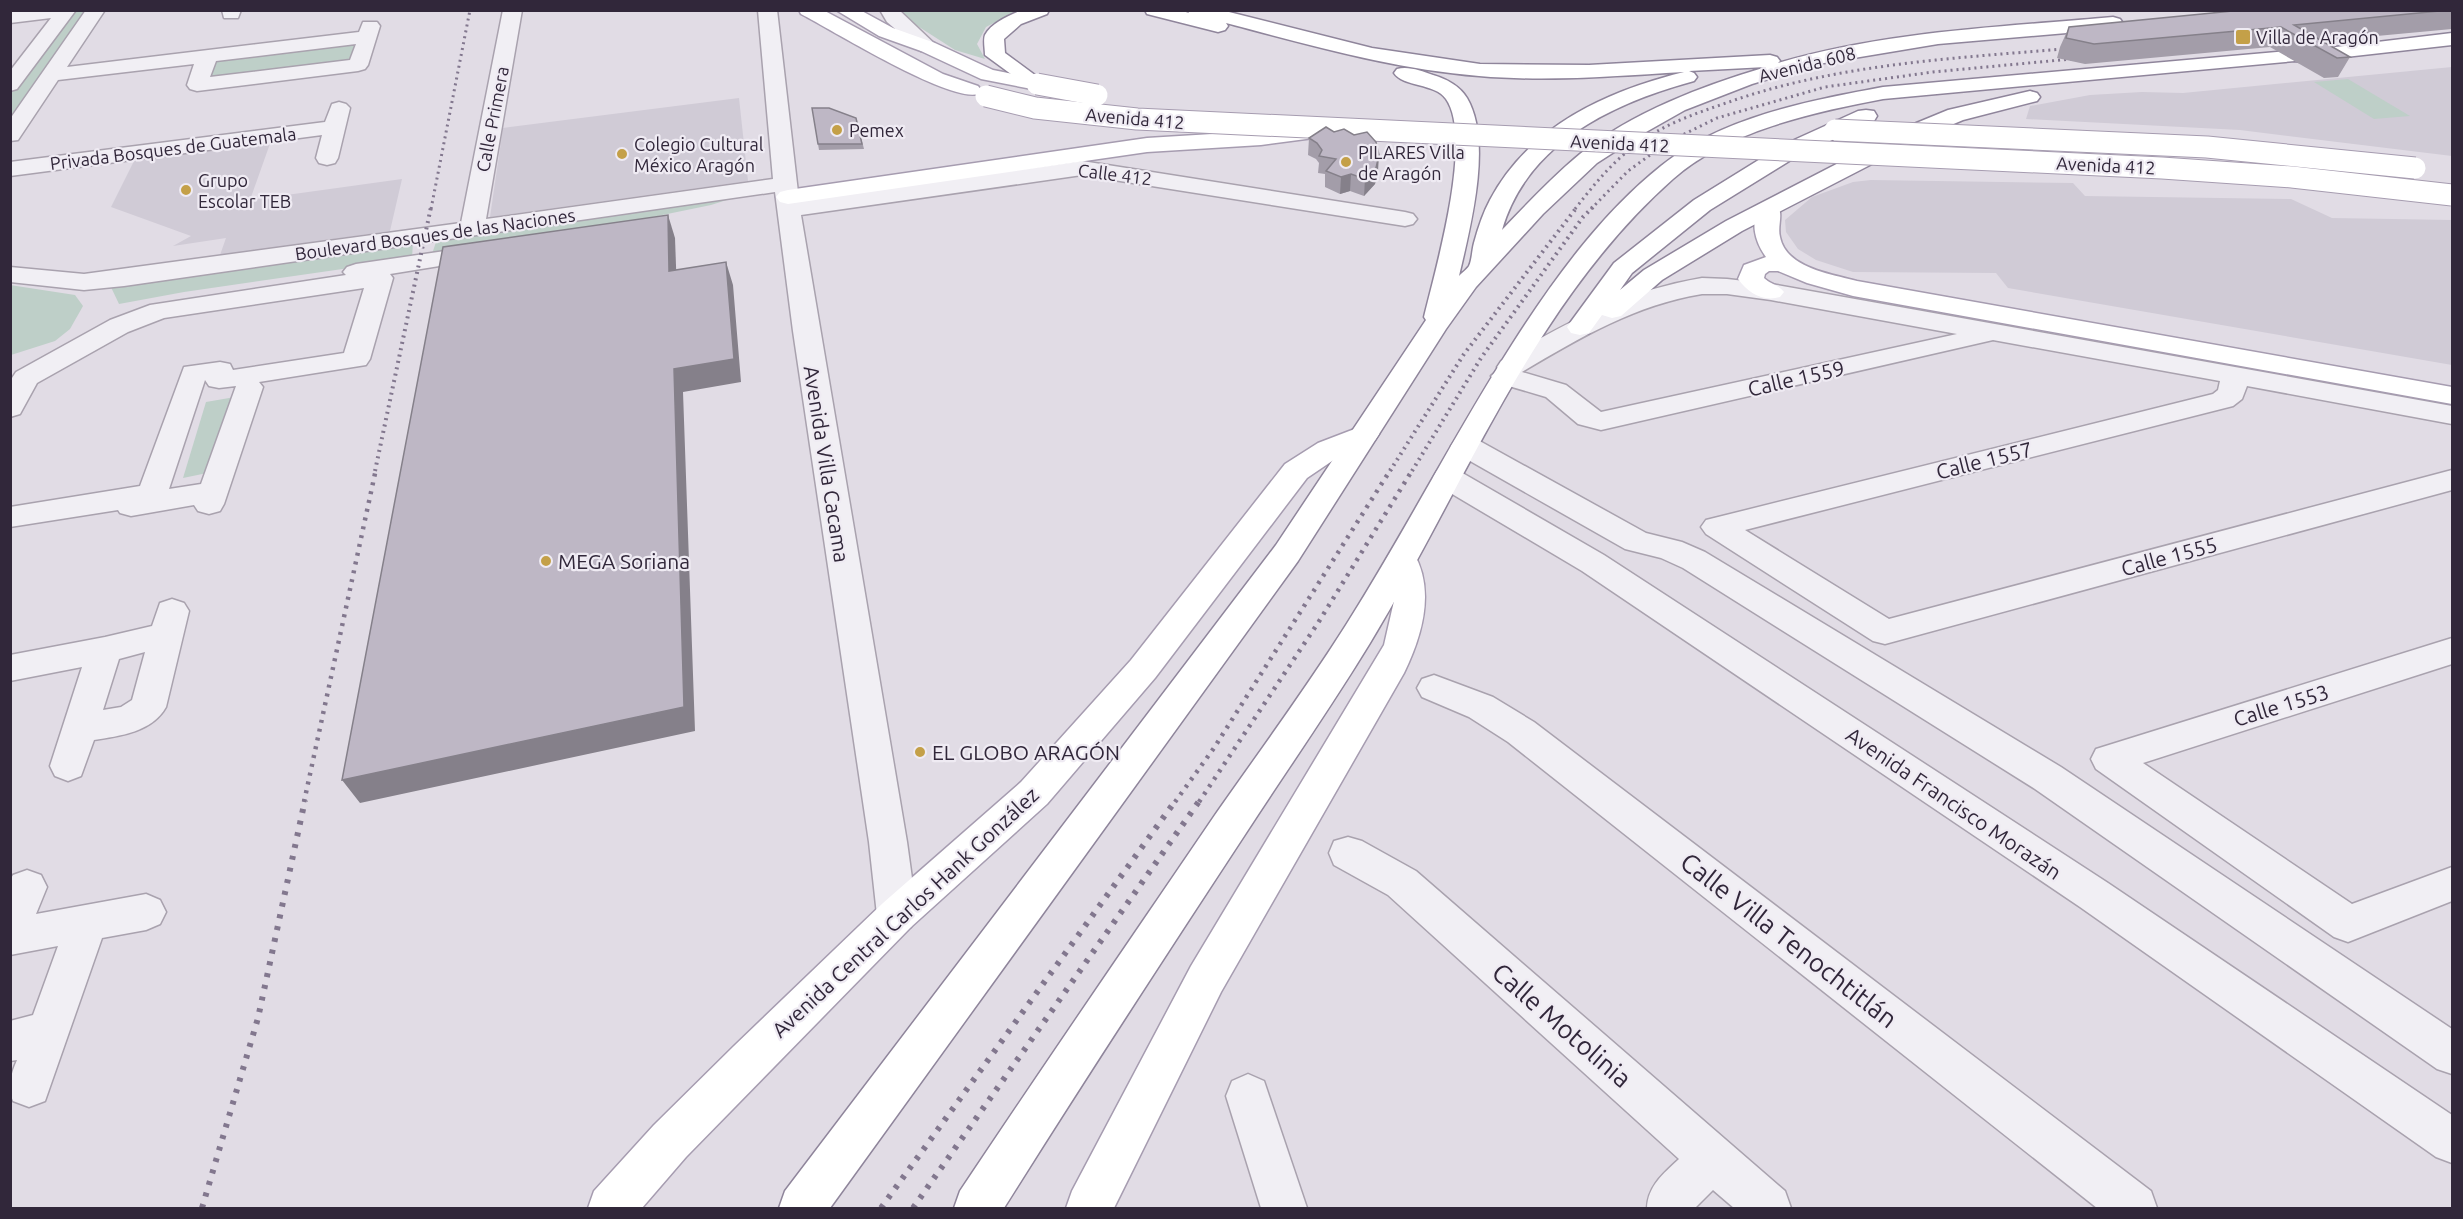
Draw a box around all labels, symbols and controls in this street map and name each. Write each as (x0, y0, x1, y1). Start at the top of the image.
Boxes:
place label: Villa de Aragón (2256, 27, 2379, 47)
marker: Villa de Aragón (2234, 28, 2252, 46)
street label: Avenida 608 (1756, 42, 1858, 86)
street label: Calle Primera (472, 64, 512, 174)
street label: Avenida 412 (1085, 104, 1185, 132)
place label: Pemex (849, 120, 904, 140)
street label: Privada Bosques de Guatemala (49, 123, 297, 173)
marker: Pemex (830, 123, 844, 137)
street label: Avenida 412 (1570, 130, 1670, 156)
place label: Colegio Cultural México Aragón (634, 134, 764, 175)
place label: PILARES Villa de Aragón (1358, 142, 1465, 183)
marker: Colegio Cultural México Aragón (615, 147, 629, 161)
street label: Avenida 412 (2056, 152, 2156, 178)
marker: PILARES Villa de Aragón (1339, 155, 1353, 169)
street label: Calle 412 (1077, 160, 1153, 188)
place label: Grupo Escolar TEB (198, 170, 291, 211)
marker: Grupo Escolar TEB (179, 183, 193, 197)
street label: Boulevard Bosques de las Naciones (294, 204, 577, 264)
street label: Calle 1559 (1745, 355, 1847, 401)
street label: Avenida Villa Cacama (800, 364, 854, 564)
street label: Calle 1557 (1933, 436, 2035, 484)
street label: Calle 1555 (2118, 532, 2220, 580)
place label: MEGA Soriana (558, 549, 690, 573)
marker: MEGA Soriana (539, 554, 553, 568)
street label: Calle 1553 (2230, 679, 2332, 731)
street label: Avenida Francisco Morazán (1842, 722, 2066, 884)
place label: EL GLOBO ARAGÓN (932, 740, 1120, 764)
marker: EL GLOBO ARAGÓN (913, 745, 927, 759)
street label: Avenida Central Carlos Hank González (767, 782, 1043, 1042)
street label: Calle Villa Tenochtitlán (1675, 847, 1903, 1033)
street label: Calle Motolinia (1487, 957, 1637, 1093)

